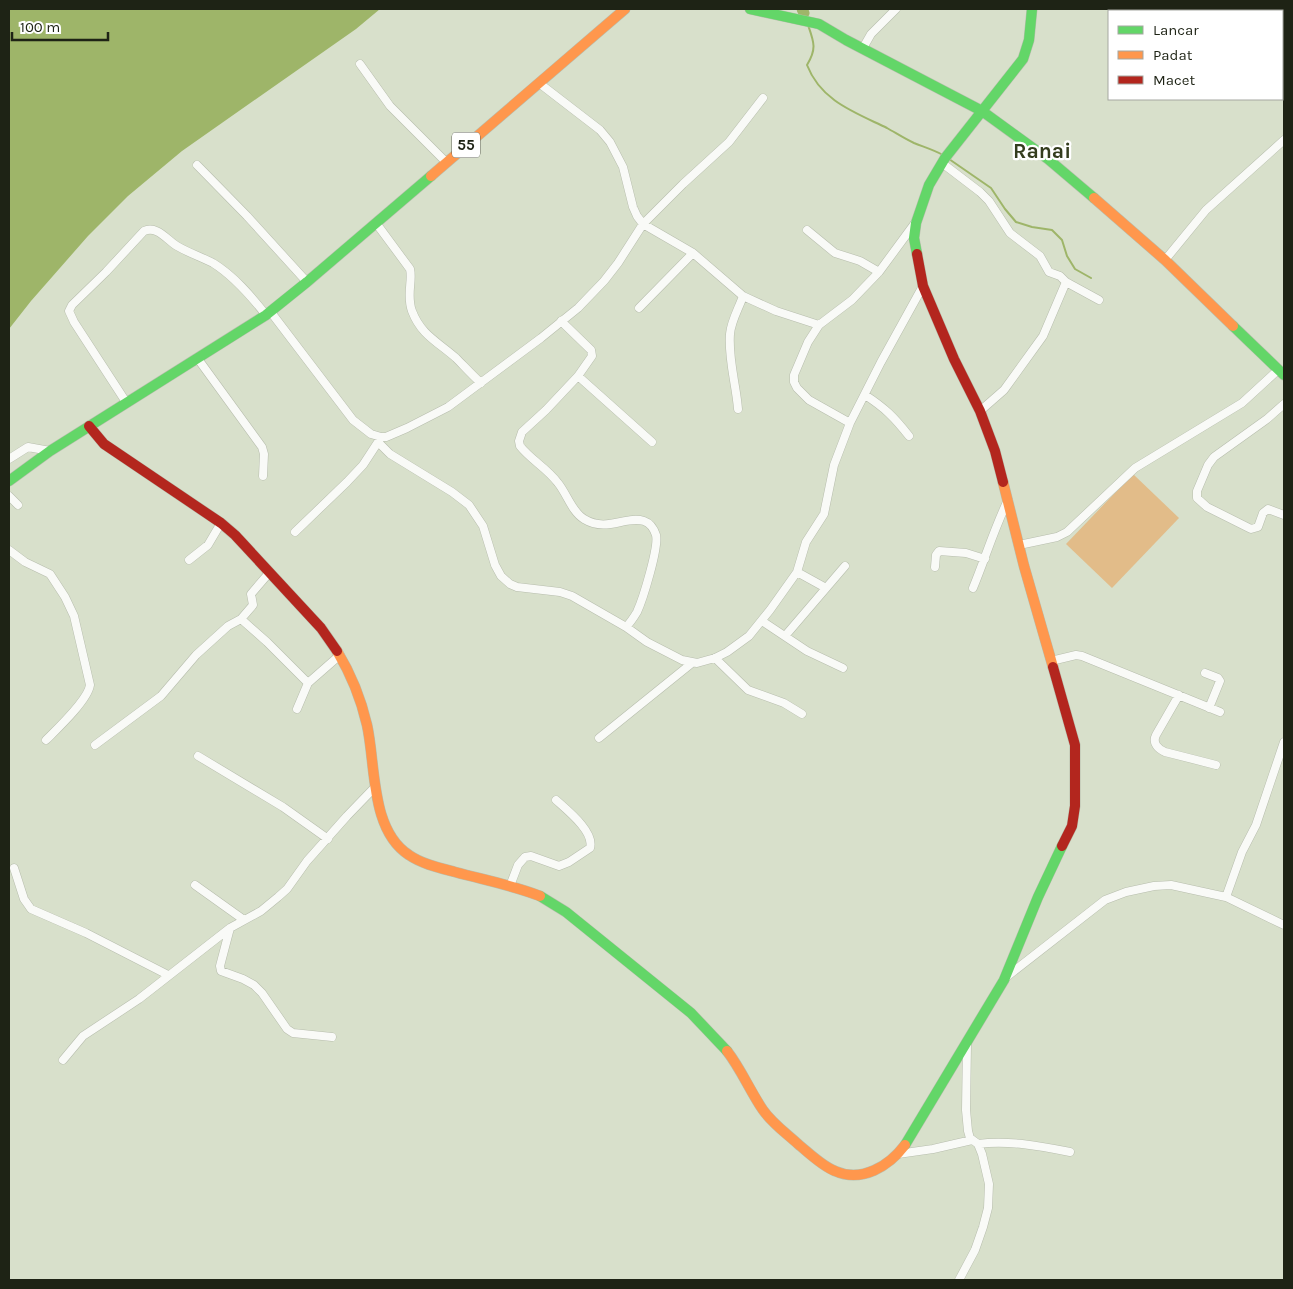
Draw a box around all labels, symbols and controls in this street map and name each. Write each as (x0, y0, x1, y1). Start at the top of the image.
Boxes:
scale bar (12, 10, 109, 42)
legend (1108, 10, 1283, 100)
text: 100 m (20, 18, 60, 36)
text: Lancar (1153, 21, 1199, 39)
text: Padat (1153, 46, 1193, 64)
text: Macet (1153, 71, 1195, 89)
road number: 55 (452, 132, 480, 158)
district label: Ranai (1013, 139, 1071, 163)

